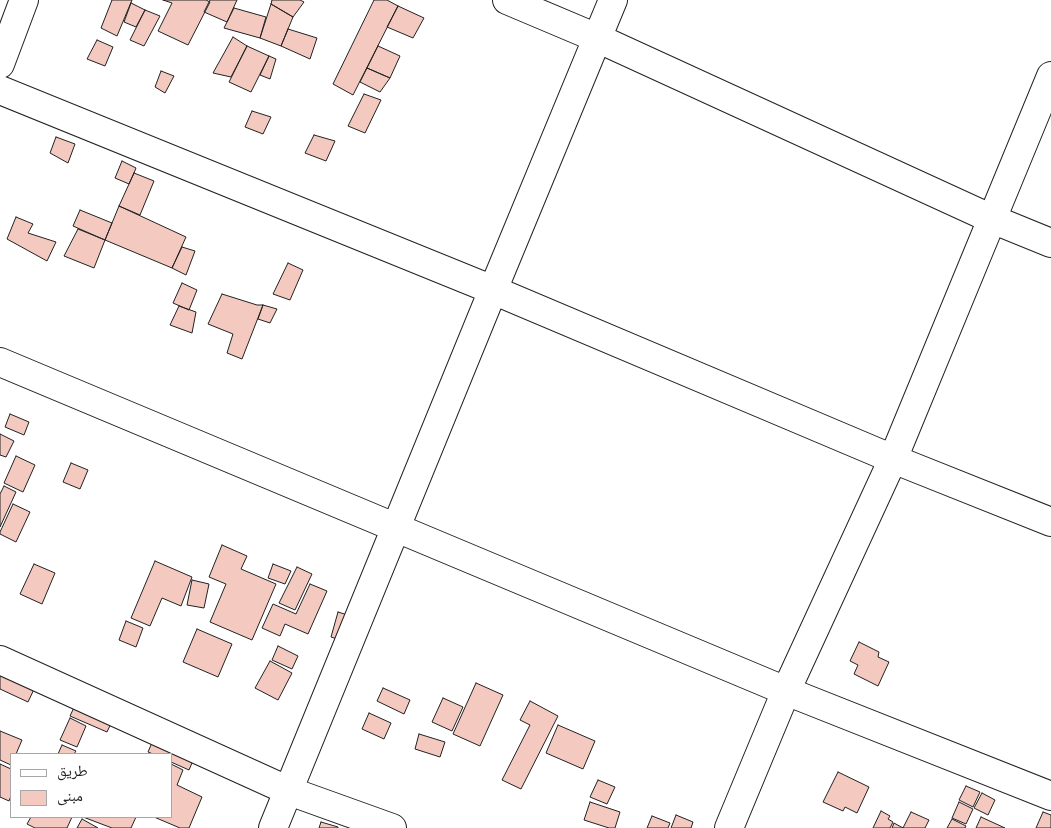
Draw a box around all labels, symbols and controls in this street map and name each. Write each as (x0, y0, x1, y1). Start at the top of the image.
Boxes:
legend (10, 753, 172, 818)
text: طريق (57, 762, 88, 780)
text: مبنى (57, 787, 83, 805)

